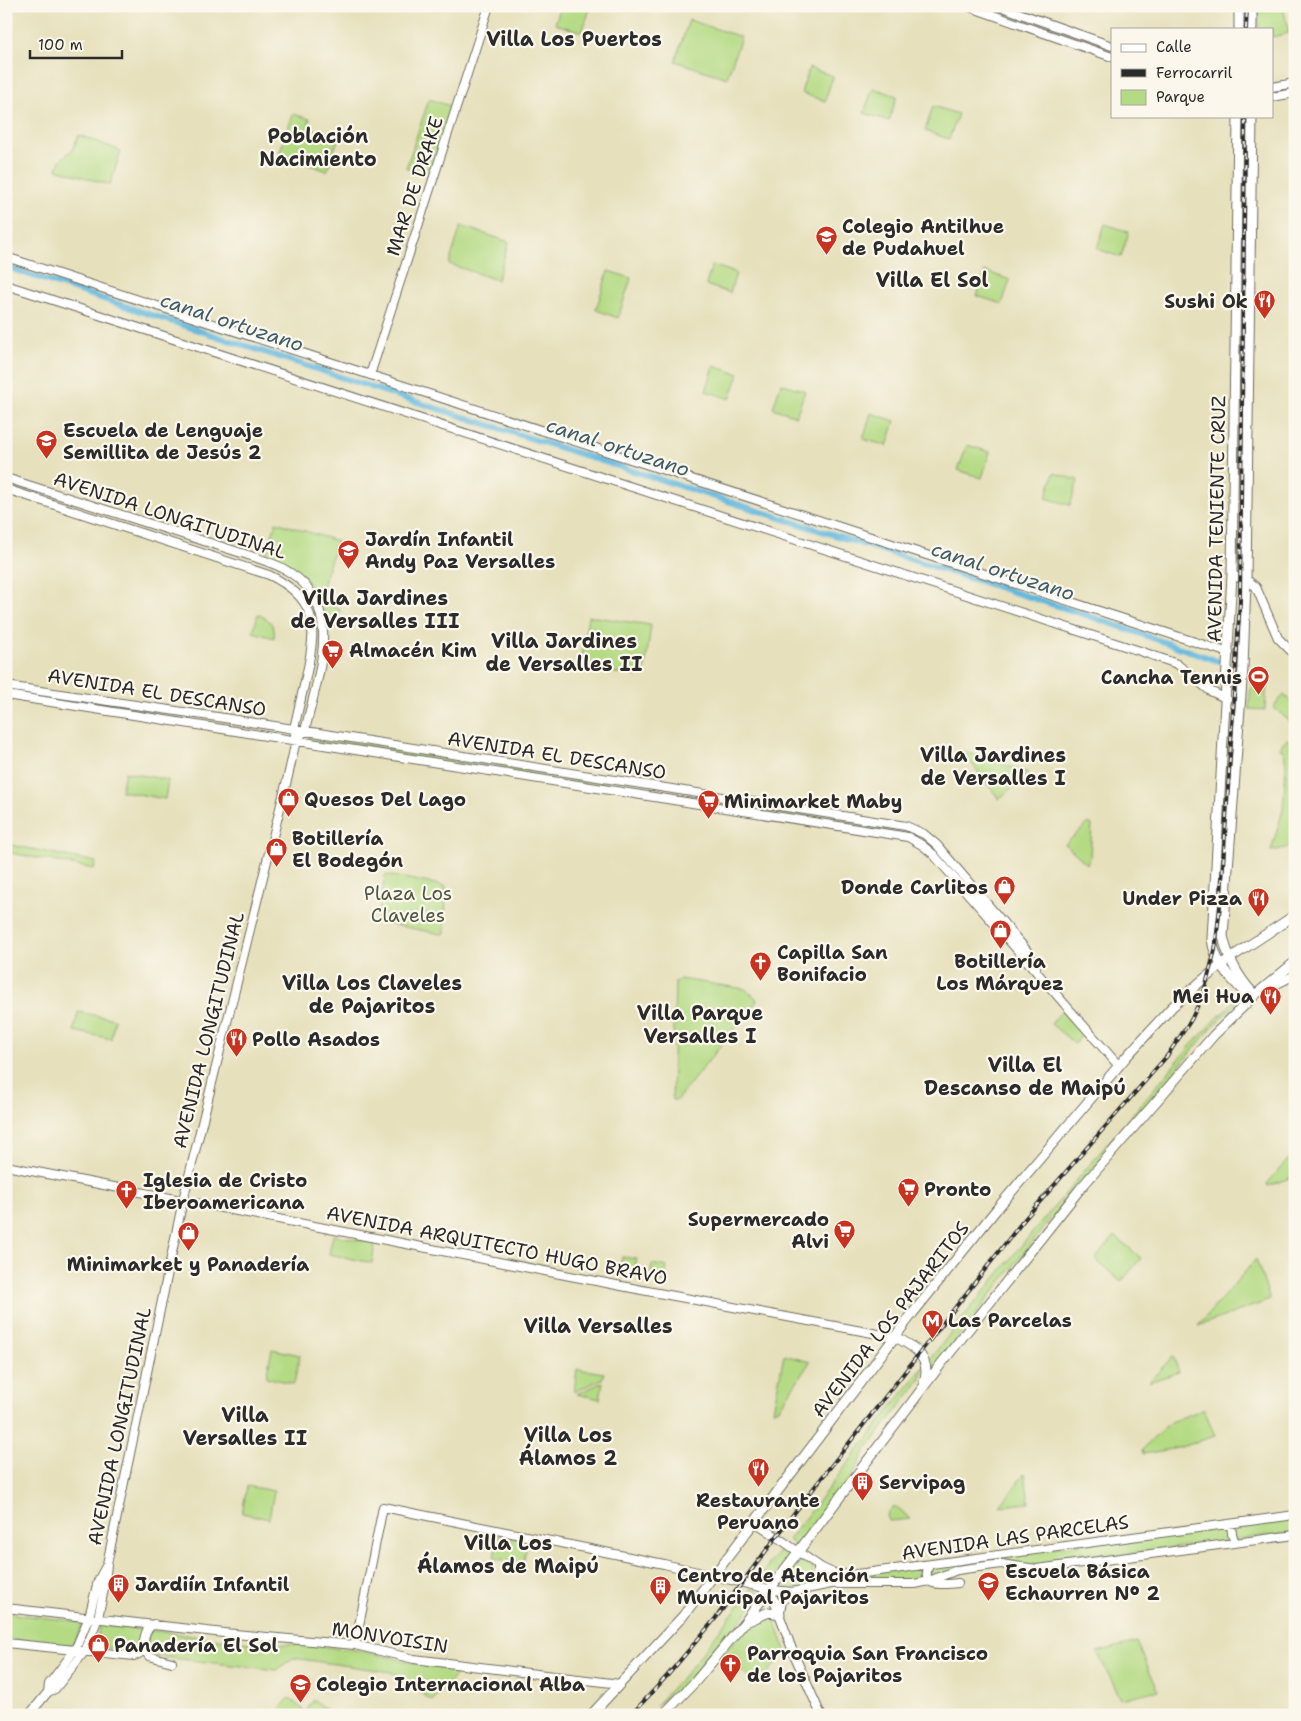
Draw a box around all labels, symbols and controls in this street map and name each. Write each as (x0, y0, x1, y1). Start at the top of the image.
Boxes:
district label: Villa Los Puertos (486, 26, 662, 52)
scale bar (30, 28, 122, 60)
legend (1111, 28, 1274, 118)
text: 100 m (38, 35, 83, 55)
text: Calle (1156, 37, 1192, 57)
text: Ferrocarril (1156, 63, 1233, 83)
text: Parque (1156, 87, 1205, 107)
street label: MAR DE DRAKE (380, 113, 449, 259)
district label: Población Nacimiento (259, 123, 377, 172)
place label: Colegio Antilhue de Pudahuel (842, 214, 1004, 261)
school or university icon: Colegio Antilhue de Pudahuel (814, 225, 838, 256)
district label: Villa El Sol (876, 267, 988, 293)
water label: canal ortuzano (157, 287, 307, 357)
place label: Sushi Ok (1164, 289, 1248, 314)
restaurant icon: Sushi Ok (1252, 289, 1276, 320)
street label: AVENIDA TENIENTE CRUZ (1202, 395, 1231, 643)
water label: canal ortuzano (543, 412, 693, 482)
place label: Escuela de Lenguaje Semillita de Jesús 2 (63, 418, 263, 465)
school or university icon: Escuela de Lenguaje Semillita de Jesús 2 (35, 429, 59, 460)
street label: AVENIDA LONGITUDINAL (50, 466, 289, 565)
place label: Jardín Infantil Andy Paz Versalles (365, 527, 555, 574)
water label: canal ortuzano (928, 536, 1078, 606)
school or university icon: Jardín Infantil Andy Paz Versalles (337, 538, 361, 569)
district label: Villa Jardines de Versalles III (291, 585, 459, 634)
district label: Villa Jardines de Versalles II (485, 628, 643, 677)
supermarket icon: Almacén Kim (321, 638, 345, 669)
place label: Almacén Kim (349, 638, 477, 663)
street label: AVENIDA EL DESCANSO (46, 663, 268, 722)
place label: Cancha Tennis (1101, 665, 1242, 690)
sports icon: Cancha Tennis (1246, 665, 1270, 696)
street label: AVENIDA EL DESCANSO (446, 726, 668, 785)
district label: Villa Jardines de Versalles I (920, 742, 1066, 791)
shop icon: Quesos Del Lago (276, 787, 300, 818)
place label: Quesos Del Lago (304, 787, 466, 812)
supermarket icon: Minimarket Maby (696, 789, 720, 820)
place label: Minimarket Maby (724, 789, 902, 814)
place label: Botillería El Bodegón (292, 826, 404, 873)
shop icon: Botillería El Bodegón (264, 837, 288, 868)
place label: Donde Carlitos (841, 875, 988, 900)
shop icon: Donde Carlitos (992, 875, 1016, 906)
park label: Plaza Los Claveles (364, 881, 452, 928)
place label: Under Pizza (1122, 886, 1242, 911)
restaurant icon: Under Pizza (1246, 886, 1270, 917)
street label: AVENIDA LONGITUDINAL (167, 909, 250, 1151)
shop icon: Botillería Los Márquez (988, 918, 1012, 949)
place label: Capilla San Bonifacio (777, 940, 888, 987)
place label: Botillería Los Márquez (936, 949, 1064, 996)
church icon: Capilla San Bonifacio (749, 951, 773, 982)
district label: Villa Los Claveles de Pajaritos (282, 970, 462, 1019)
place label: Mei Hua (1172, 984, 1254, 1009)
restaurant icon: Mei Hua (1258, 984, 1282, 1015)
district label: Villa Parque Versalles I (637, 1000, 763, 1049)
restaurant icon: Pollo Asados (224, 1027, 248, 1058)
place label: Pollo Asados (252, 1027, 380, 1052)
district label: Villa El Descanso de Maipú (924, 1052, 1126, 1101)
place label: Iglesia de Cristo Iberoamericana (143, 1168, 307, 1215)
supermarket icon: Pronto (896, 1177, 920, 1208)
place label: Pronto (924, 1177, 991, 1202)
church icon: Iglesia de Cristo Iberoamericana (115, 1179, 139, 1210)
street label: AVENIDA ARQUITECTO HUGO BRAVO (324, 1200, 670, 1291)
place label: Supermercado Alvi (688, 1207, 829, 1254)
street label: AVENIDA LOS PAJARITOS (806, 1216, 975, 1422)
supermarket icon: Supermercado Alvi (833, 1218, 857, 1249)
shop icon: Minimarket y Panadería (176, 1221, 200, 1252)
place label: Minimarket y Panadería (67, 1252, 309, 1277)
street label: AVENIDA LONGITUDINAL (82, 1305, 157, 1548)
metro station icon: Las Parcelas (920, 1308, 944, 1339)
place label: Las Parcelas (948, 1308, 1072, 1333)
district label: Villa Versalles (523, 1313, 673, 1339)
district label: Villa Versalles II (183, 1402, 307, 1451)
district label: Villa Los Álamos 2 (519, 1422, 617, 1471)
restaurant icon: Restaurante Peruano (746, 1457, 770, 1488)
building icon: Servipag (851, 1470, 875, 1501)
place label: Servipag (879, 1470, 965, 1495)
place label: Restaurante Peruano (696, 1488, 820, 1535)
street label: AVENIDA LAS PARCELAS (900, 1509, 1130, 1566)
district label: Villa Los Álamos de Maipú (417, 1530, 599, 1579)
place label: Escuela Básica Echaurren Nº 2 (1005, 1559, 1160, 1606)
place label: Centro de Atención Municipal Pajaritos (677, 1563, 869, 1610)
school or university icon: Escuela Básica Echaurren Nº 2 (977, 1570, 1001, 1601)
building icon: Jardiín Infantil (107, 1572, 131, 1603)
place label: Jardiín Infantil (135, 1572, 290, 1597)
building icon: Centro de Atención Municipal Pajaritos (649, 1574, 673, 1605)
street label: MONVOISIN (330, 1616, 450, 1659)
shop icon: Panadería El Sol (86, 1633, 110, 1664)
place label: Panadería El Sol (114, 1633, 279, 1658)
place label: Parroquia San Francisco de los Pajaritos (747, 1641, 988, 1688)
church icon: Parroquia San Francisco de los Pajaritos (719, 1652, 743, 1683)
school or university icon: Colegio Internacional Alba (288, 1672, 312, 1703)
place label: Colegio Internacional Alba (316, 1672, 585, 1697)

